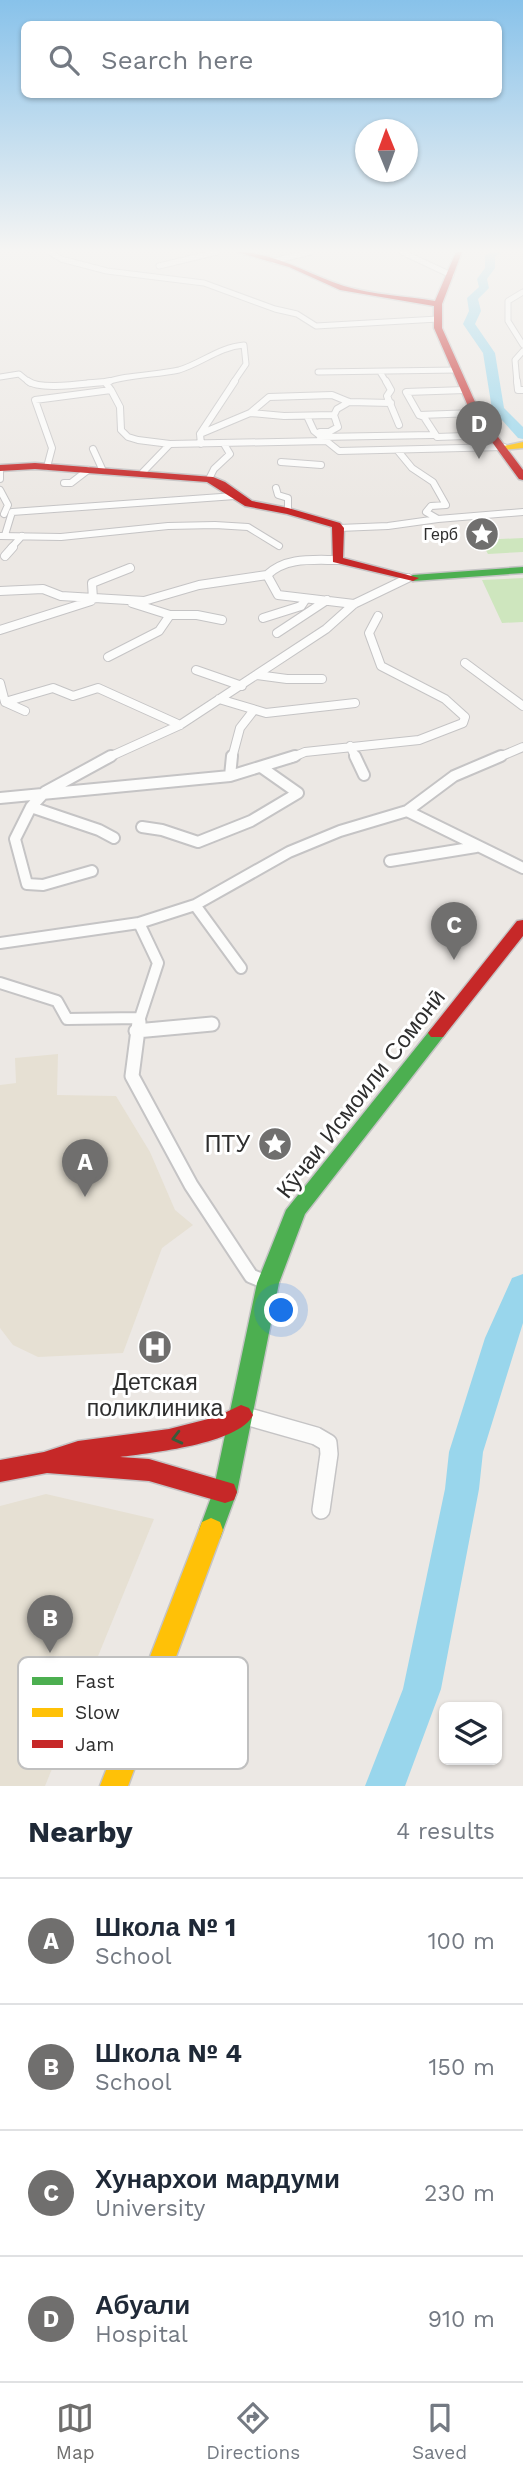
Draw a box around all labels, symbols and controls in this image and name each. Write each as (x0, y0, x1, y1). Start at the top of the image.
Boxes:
search box (21, 21, 502, 98)
icon: search (45, 41, 83, 79)
text: Search here (101, 45, 253, 75)
north arrow (355, 119, 418, 182)
pin: D (456, 401, 502, 459)
place icon: Герб (463, 515, 501, 553)
place label: Герб (423, 525, 458, 544)
pin: C (431, 902, 477, 960)
street label: Кӯчаи Исмоили Сомонӣ (271, 984, 451, 1204)
place icon: ПТУ (256, 1125, 294, 1163)
place label: ПТУ (205, 1131, 250, 1158)
pin: A (62, 1139, 108, 1197)
your location (264, 1293, 298, 1327)
hospital icon: Детская поликлиника (136, 1328, 174, 1366)
place label: Детская поликлиника (87, 1369, 223, 1422)
one-way arrow (171, 1430, 183, 1444)
pin: B (27, 1595, 73, 1653)
legend (18, 1657, 248, 1769)
text: Fast (75, 1670, 114, 1693)
text: Slow (75, 1701, 120, 1724)
map controls (439, 1702, 502, 1765)
button: layers (439, 1702, 502, 1765)
text: Jam (75, 1733, 114, 1756)
text: Nearby (28, 1814, 133, 1849)
text: 4 results (396, 1818, 495, 1845)
text: Школа № 1 (95, 1912, 236, 1942)
text: A (43, 1928, 59, 1955)
text: 100 m (428, 1928, 495, 1955)
text: School (95, 1943, 172, 1970)
text: Школа № 4 (95, 2038, 242, 2068)
text: B (43, 2054, 59, 2081)
text: 150 m (429, 2054, 495, 2081)
text: School (95, 2069, 172, 2096)
text: Хунархои мардуми (95, 2164, 340, 2194)
text: C (43, 2180, 59, 2207)
text: 230 m (424, 2180, 495, 2207)
text: University (95, 2195, 205, 2222)
text: Абуали (95, 2290, 190, 2320)
text: D (43, 2306, 59, 2333)
text: 910 m (428, 2306, 495, 2333)
text: Hospital (95, 2321, 188, 2348)
tab: Map (56, 2399, 95, 2464)
tab: Directions (206, 2399, 300, 2464)
tab: Saved (412, 2399, 467, 2464)

